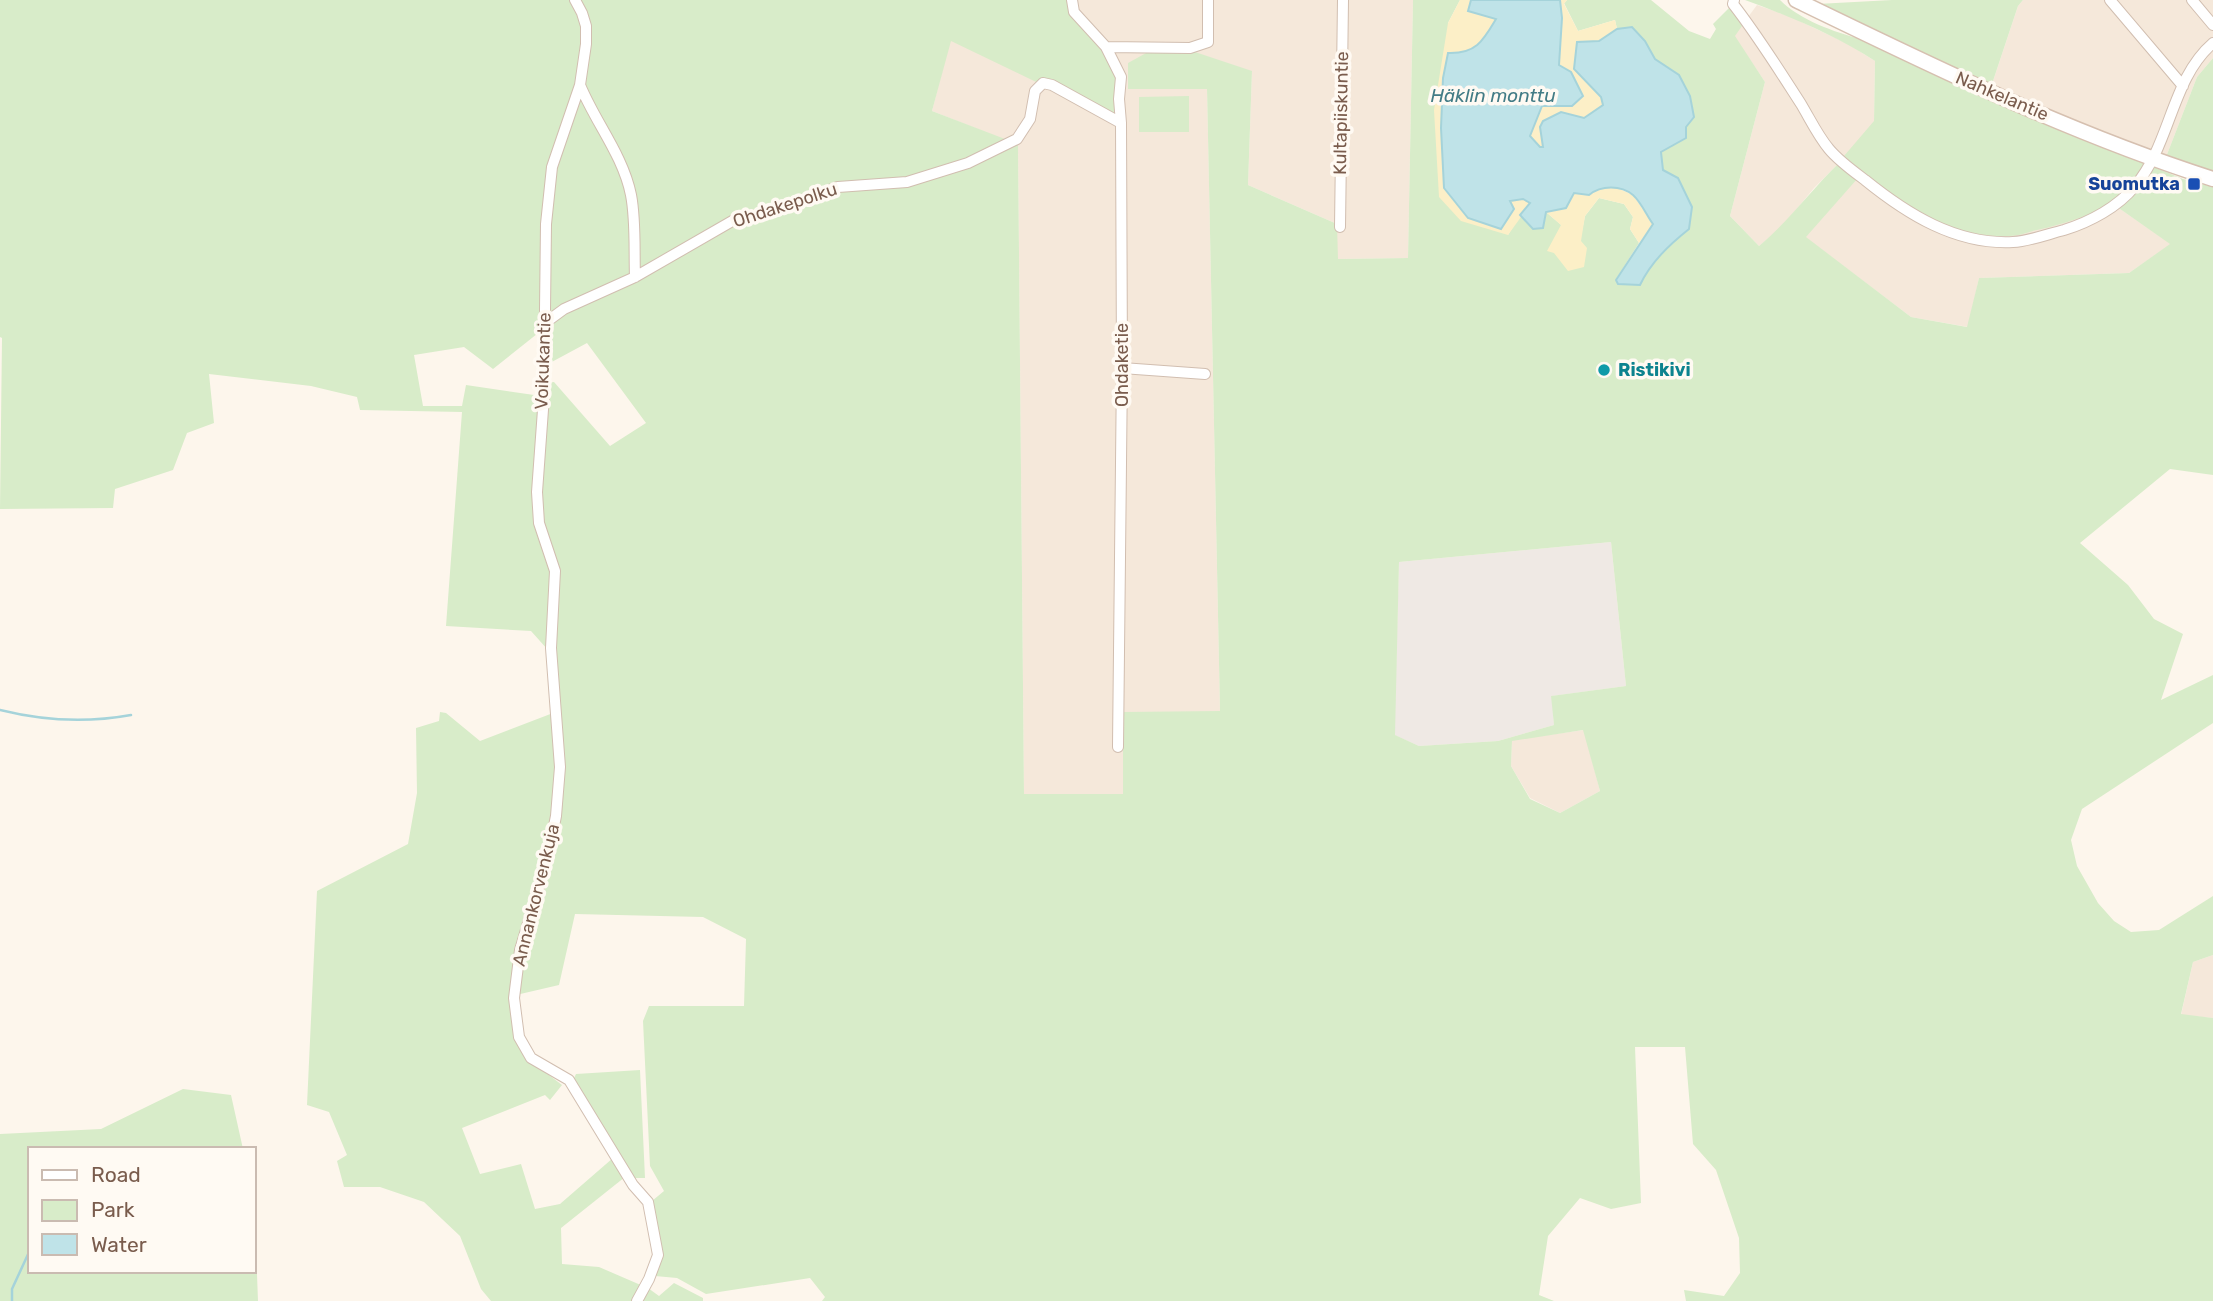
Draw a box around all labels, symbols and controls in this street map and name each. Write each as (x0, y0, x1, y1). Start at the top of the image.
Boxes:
street label: Kultapiiskuntie (1329, 51, 1353, 175)
street label: Nahkelantie (1952, 67, 2052, 125)
water label: Häklin monttu (1430, 84, 1556, 107)
place label: Suomutka (2088, 173, 2180, 195)
marker: Suomutka (2186, 176, 2202, 192)
street label: Ohdakepolku (730, 178, 840, 232)
street label: Voikukantie (530, 312, 556, 410)
street label: Ohdaketie (1111, 323, 1133, 407)
place label: Ristikivi (1618, 359, 1691, 381)
marker: Ristikivi (1596, 362, 1612, 378)
street label: Annankorvenkuja (508, 821, 564, 969)
legend (28, 1147, 256, 1273)
text: Road (91, 1162, 141, 1187)
text: Park (91, 1197, 135, 1222)
text: Water (91, 1232, 147, 1257)

